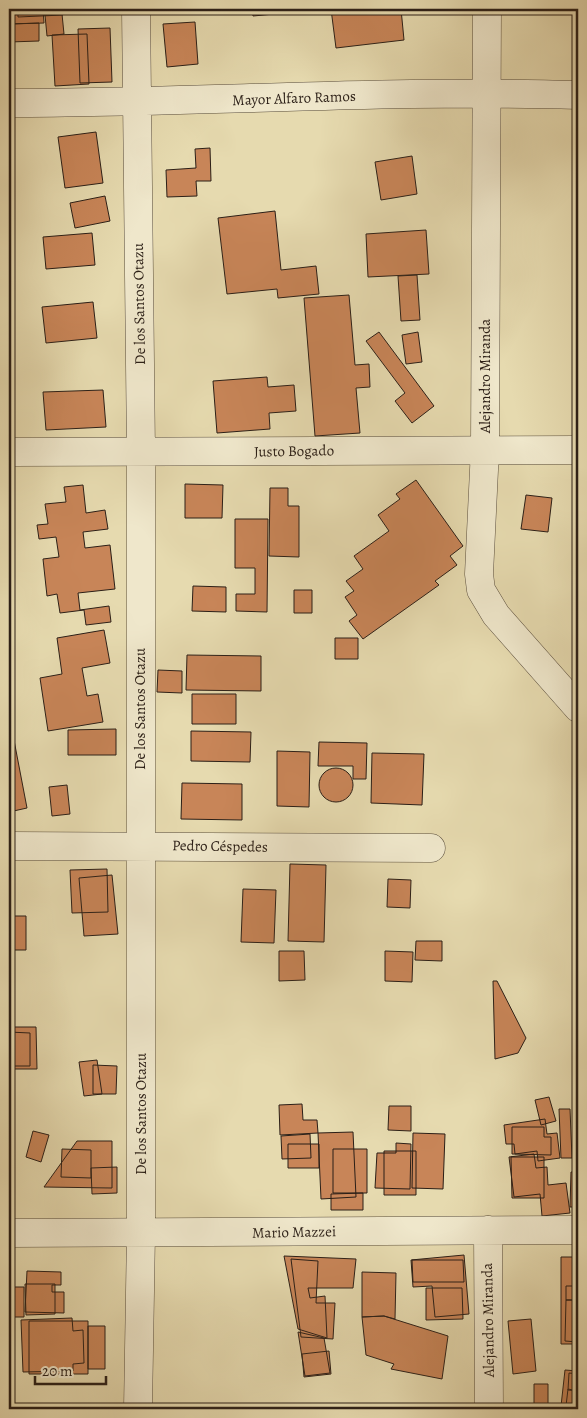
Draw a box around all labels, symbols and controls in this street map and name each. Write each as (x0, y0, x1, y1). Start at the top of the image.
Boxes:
street label: Mayor Alfaro Ramos (232, 86, 356, 110)
street label: De los Santos Otazu (128, 242, 150, 365)
street label: Alejandro Miranda (475, 319, 495, 434)
street label: Justo Bogado (254, 440, 334, 462)
street label: De los Santos Otazu (130, 647, 150, 770)
street label: Pedro Céspedes (172, 835, 268, 857)
street label: De los Santos Otazu (131, 1052, 151, 1175)
street label: Mario Mazzei (252, 1221, 336, 1243)
street label: Alejandro Miranda (477, 1263, 499, 1378)
scale bar (35, 1353, 106, 1385)
text: 20 m (42, 1361, 73, 1381)

